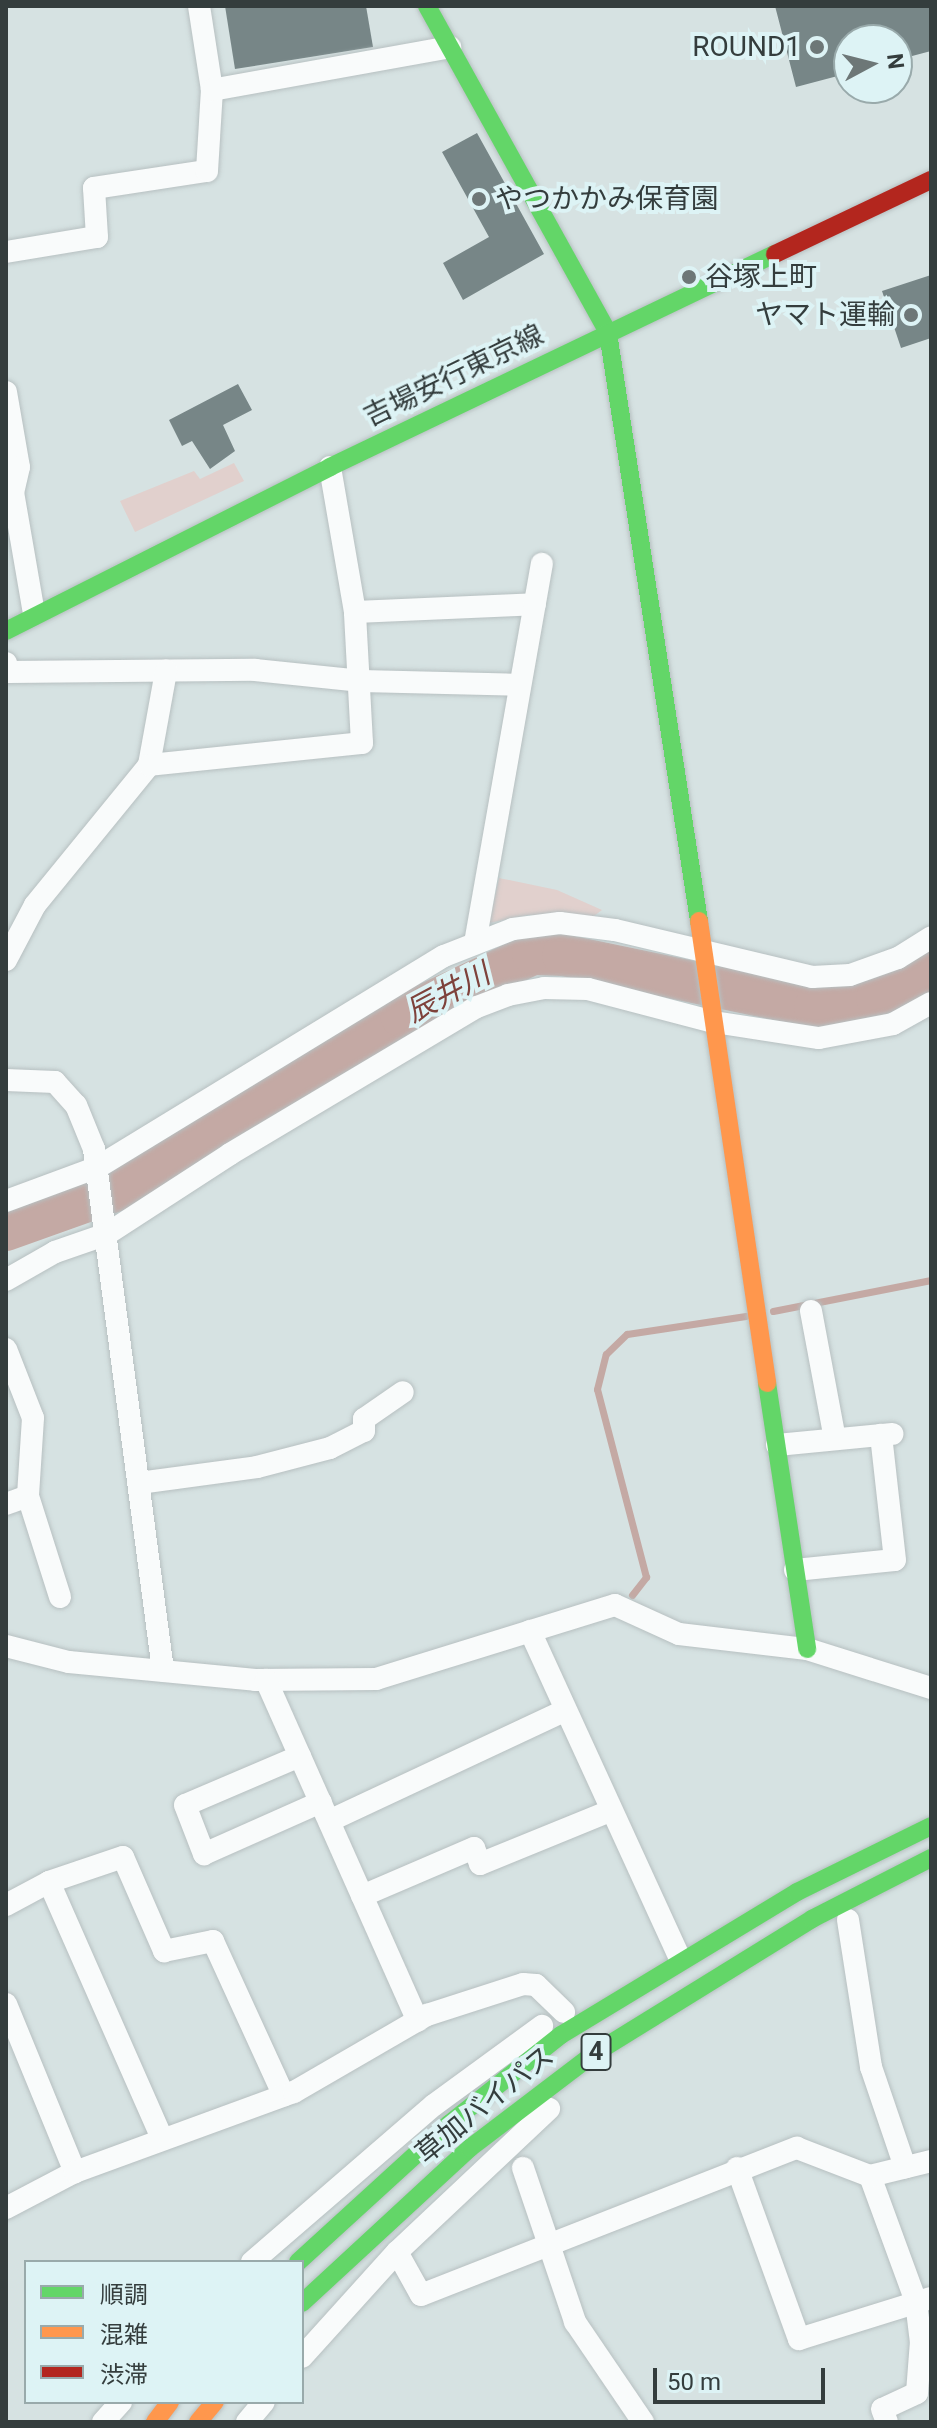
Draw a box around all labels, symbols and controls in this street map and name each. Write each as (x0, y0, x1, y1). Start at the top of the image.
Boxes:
north arrow (833, 24, 913, 104)
place label: ROUND1 (692, 30, 801, 64)
marker: ROUND1 (808, 38, 826, 56)
text: N (882, 52, 909, 70)
place label: やつかかみ保育園 (495, 182, 719, 216)
marker: やつかかみ保育園 (470, 190, 488, 208)
place label: 谷塚上町 (705, 260, 817, 294)
marker: 谷塚上町 (680, 268, 698, 286)
place label: ヤマト運輸 (755, 298, 895, 332)
marker: ヤマト運輸 (902, 306, 920, 324)
street label: 吉場安行東京線 (359, 318, 549, 434)
water label: 辰井川 (400, 956, 496, 1030)
road number: 4 (580, 2030, 612, 2074)
street label: 草加バイパス (409, 2039, 561, 2171)
legend (24, 2260, 304, 2404)
text: 順調 (100, 2281, 148, 2309)
text: 混雑 (100, 2321, 148, 2349)
scale bar (657, 2352, 829, 2402)
text: 渋滞 (100, 2361, 148, 2389)
text: 50 m (667, 2368, 721, 2396)

